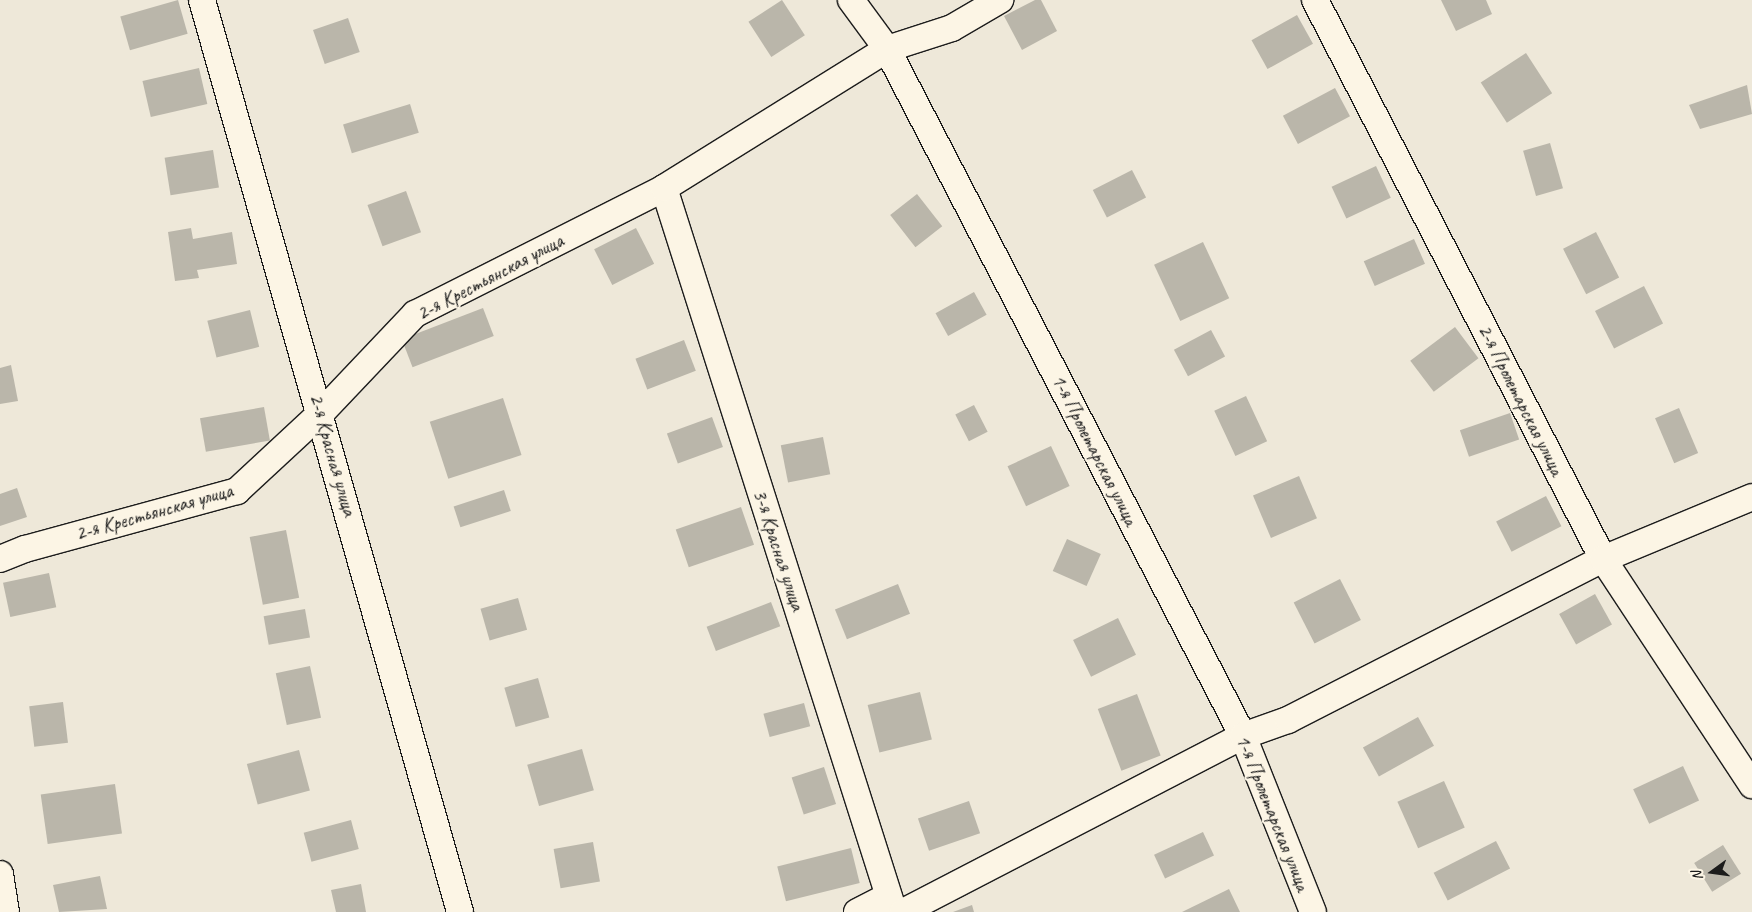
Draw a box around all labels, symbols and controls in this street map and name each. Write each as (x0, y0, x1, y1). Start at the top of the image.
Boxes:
street label: 2-я Крестьянская улица (412, 228, 568, 326)
street label: 2-я Пролетарская улица (1473, 321, 1569, 479)
street label: 1-я Пролетарская улица (1047, 371, 1143, 529)
street label: 2-я Красная улица (304, 390, 362, 520)
street label: 2-я Крестьянская улица (72, 478, 236, 546)
street label: 3-я Красная улица (748, 486, 810, 614)
street label: 1-я Пролетарская улица (1231, 732, 1315, 894)
north arrow (1687, 847, 1737, 897)
text: N (1688, 869, 1706, 882)

